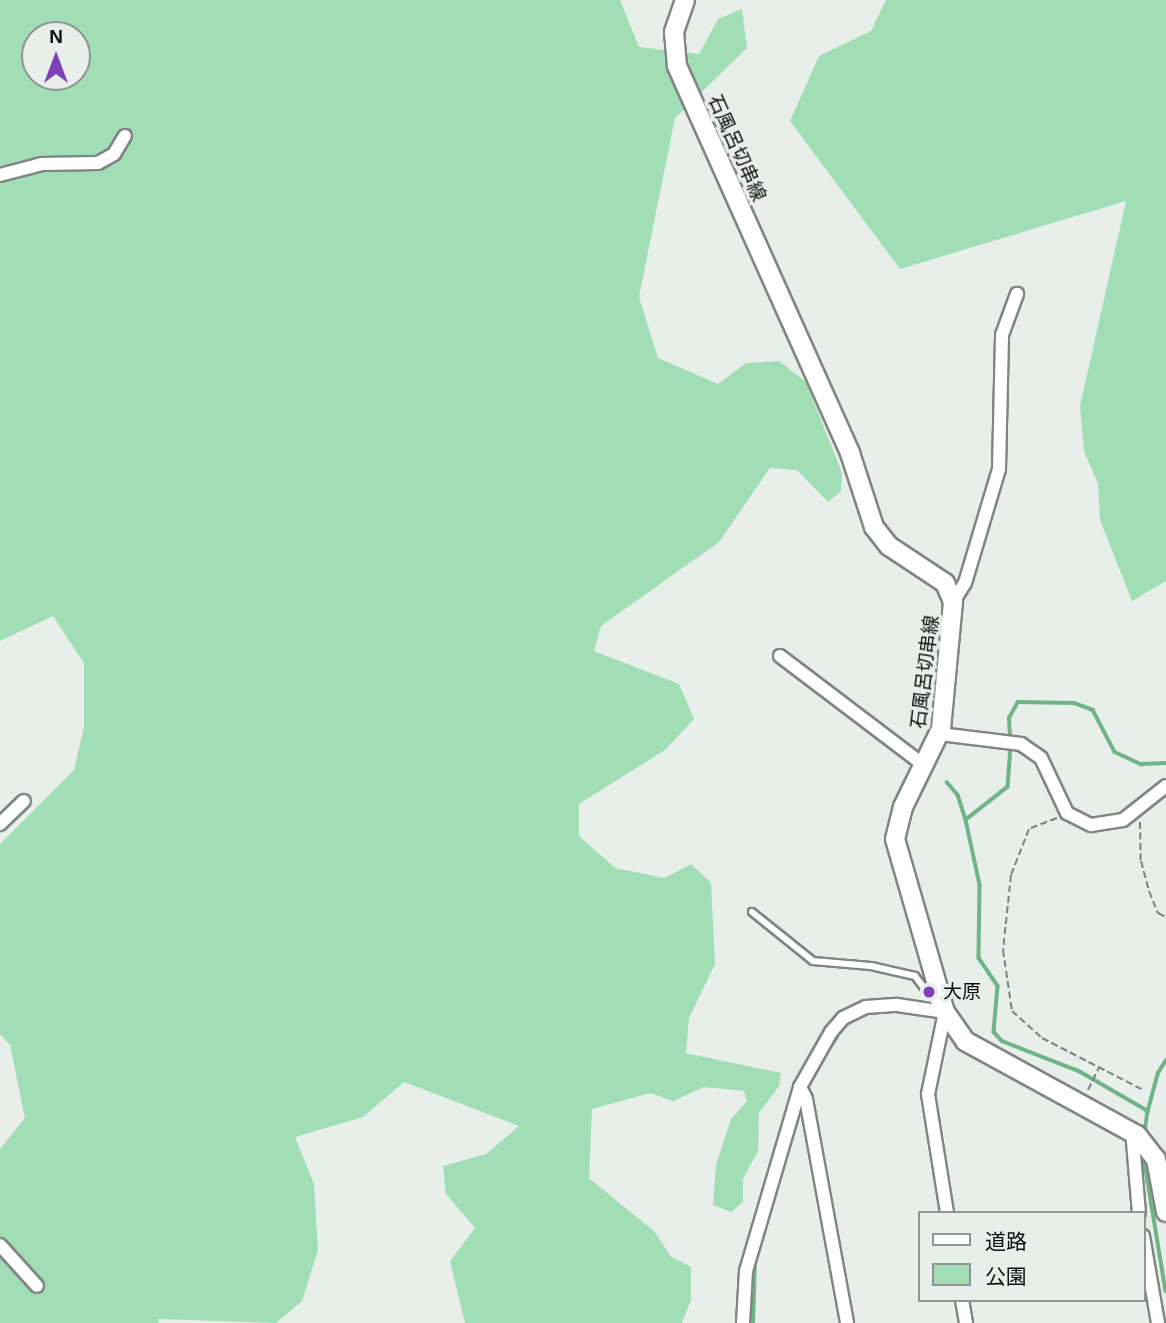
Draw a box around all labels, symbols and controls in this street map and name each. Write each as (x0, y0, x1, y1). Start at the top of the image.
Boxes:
north arrow (21, 21, 91, 91)
text: N (49, 26, 63, 47)
street label: 石風呂切串線 (703, 91, 771, 205)
street label: 石風呂切串線 (907, 614, 943, 730)
place label: 大原 (943, 981, 981, 1003)
marker: 大原 (921, 984, 937, 1000)
legend (918, 1211, 1145, 1302)
text: 道路 (985, 1230, 1027, 1253)
text: 公園 (985, 1265, 1027, 1288)

